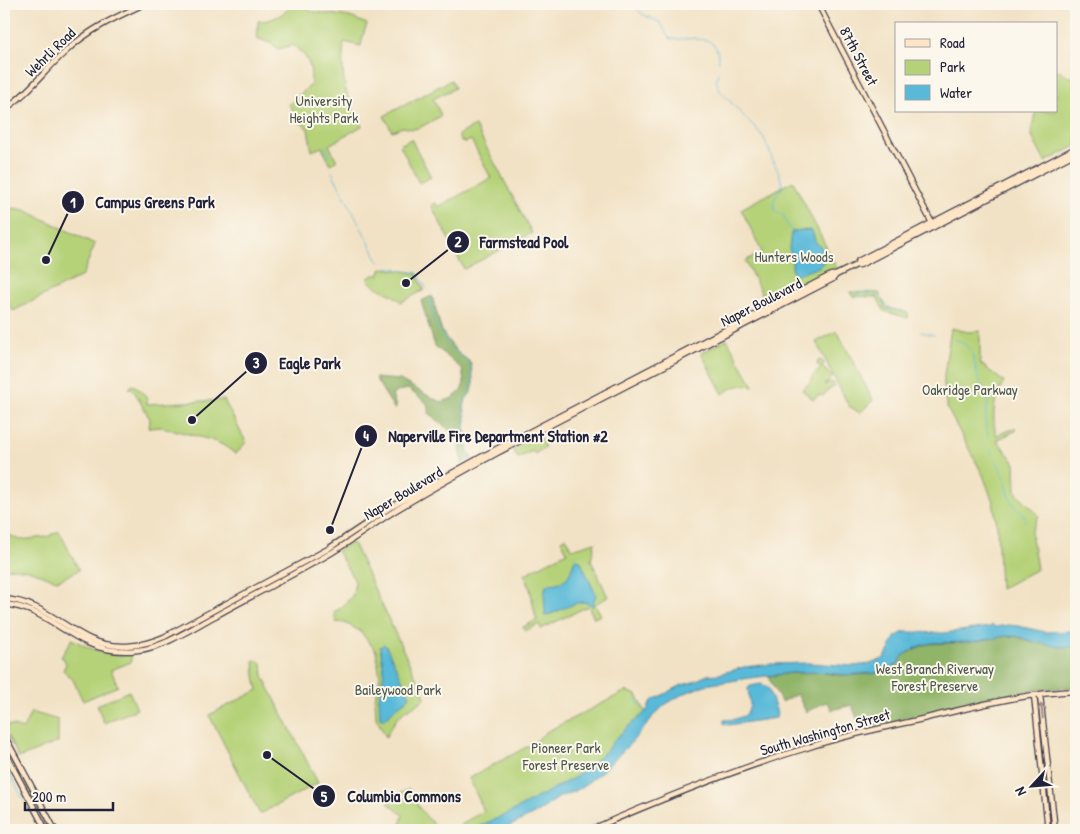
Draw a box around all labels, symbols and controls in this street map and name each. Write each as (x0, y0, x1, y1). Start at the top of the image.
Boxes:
legend (895, 22, 1058, 112)
street label: Wehrli Road (20, 23, 80, 81)
street label: 87th Street (835, 23, 884, 90)
text: Road (940, 32, 965, 53)
text: Park (940, 56, 965, 77)
text: Water (940, 82, 972, 103)
park label: University Heights Park (290, 90, 358, 128)
callout: Campus Greens Park (61, 187, 225, 218)
text: Campus Greens Park (95, 191, 215, 214)
text: 1 (70, 192, 76, 213)
callout: Farmstead Pool (445, 226, 579, 257)
text: 2 (454, 231, 462, 252)
text: Farmstead Pool (479, 231, 569, 253)
park label: Hunters Woods (755, 246, 834, 267)
street label: Naper Boulevard (717, 272, 805, 331)
callout: Eagle Park (244, 347, 350, 378)
text: 3 (253, 352, 260, 373)
text: Eagle Park (279, 352, 341, 375)
park label: Oakridge Parkway (922, 379, 1018, 400)
callout: Naperville Fire Department Station #2 (353, 420, 618, 451)
text: 4 (363, 425, 369, 446)
text: Naperville Fire Department Station #2 (388, 425, 608, 448)
street label: Naper Boulevard (360, 461, 447, 525)
park label: West Branch Riverway Forest Preserve (876, 658, 994, 696)
park label: Baileywood Park (355, 679, 441, 700)
street label: South Washington Street (758, 703, 893, 761)
one-way arrow (1037, 704, 1047, 720)
park label: Pioneer Park Forest Preserve (522, 737, 609, 775)
north arrow (1008, 762, 1058, 812)
scale bar (25, 779, 112, 811)
callout: Columbia Commons (312, 781, 471, 812)
text: N (1009, 784, 1030, 799)
text: Columbia Commons (347, 785, 462, 807)
text: 200 m (32, 786, 66, 807)
text: 5 (321, 786, 328, 807)

